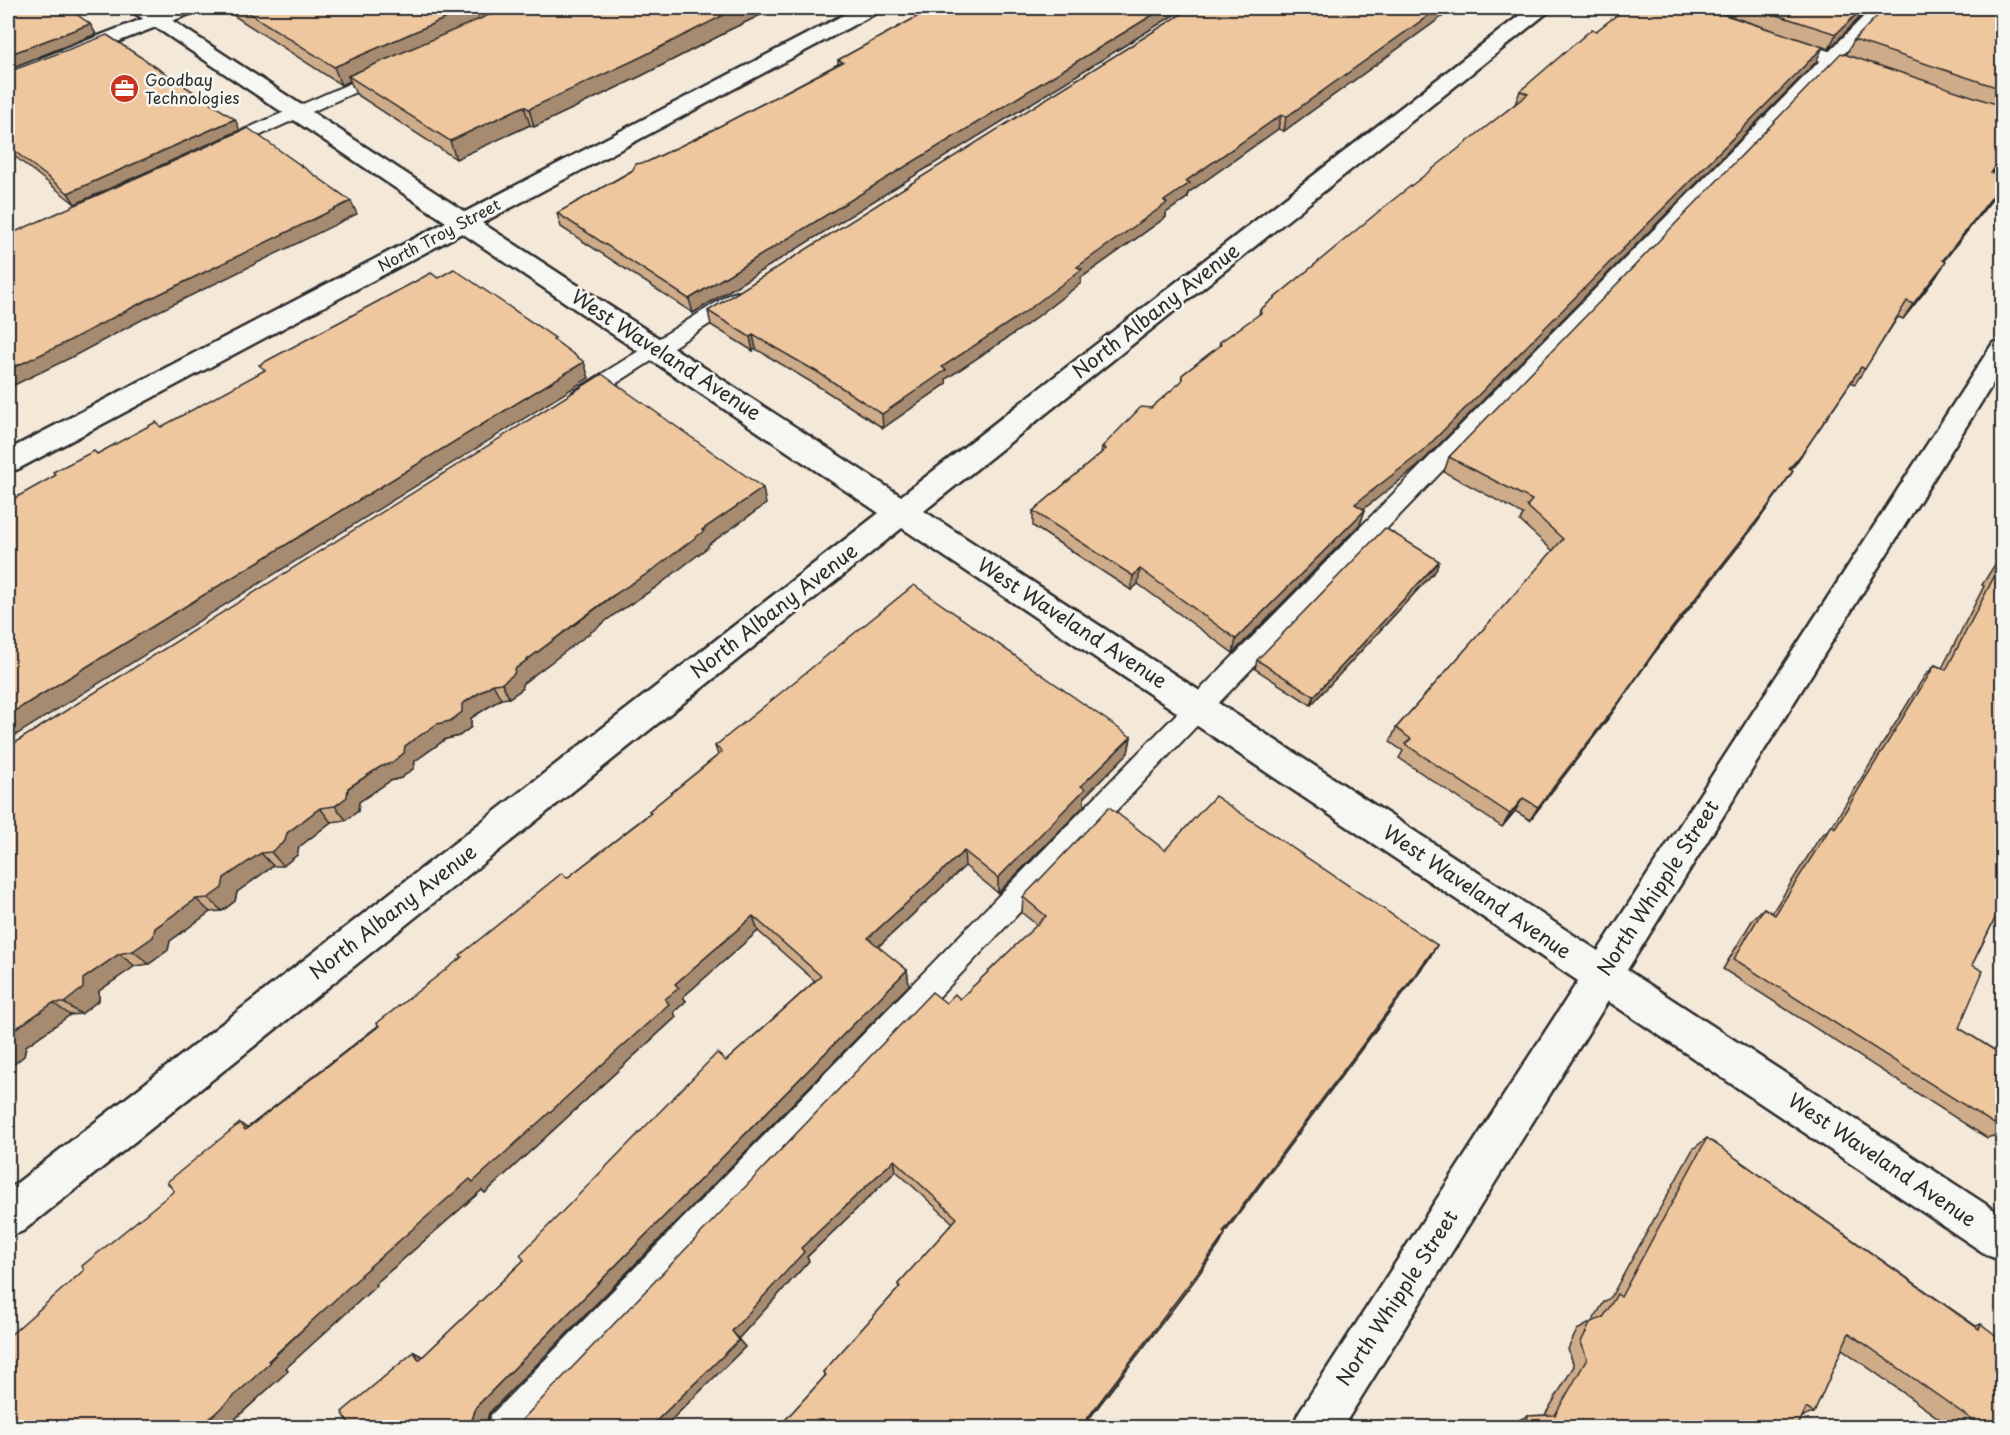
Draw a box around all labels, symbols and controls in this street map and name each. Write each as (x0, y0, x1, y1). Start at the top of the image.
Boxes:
place label: Goodbay Technologies (145, 67, 240, 109)
office icon: Goodbay Technologies (108, 73, 140, 105)
street label: North Troy Street (373, 192, 504, 277)
street label: North Albany Avenue (1065, 235, 1245, 385)
street label: West Waveland Avenue (566, 281, 768, 427)
street label: North Albany Avenue (683, 535, 863, 685)
street label: West Waveland Avenue (972, 549, 1174, 695)
street label: North Whipple Street (1589, 793, 1725, 981)
street label: West Waveland Avenue (1377, 817, 1578, 966)
street label: North Albany Avenue (302, 836, 482, 986)
street label: West Waveland Avenue (1782, 1085, 1983, 1234)
street label: North Whipple Street (1328, 1203, 1464, 1391)

